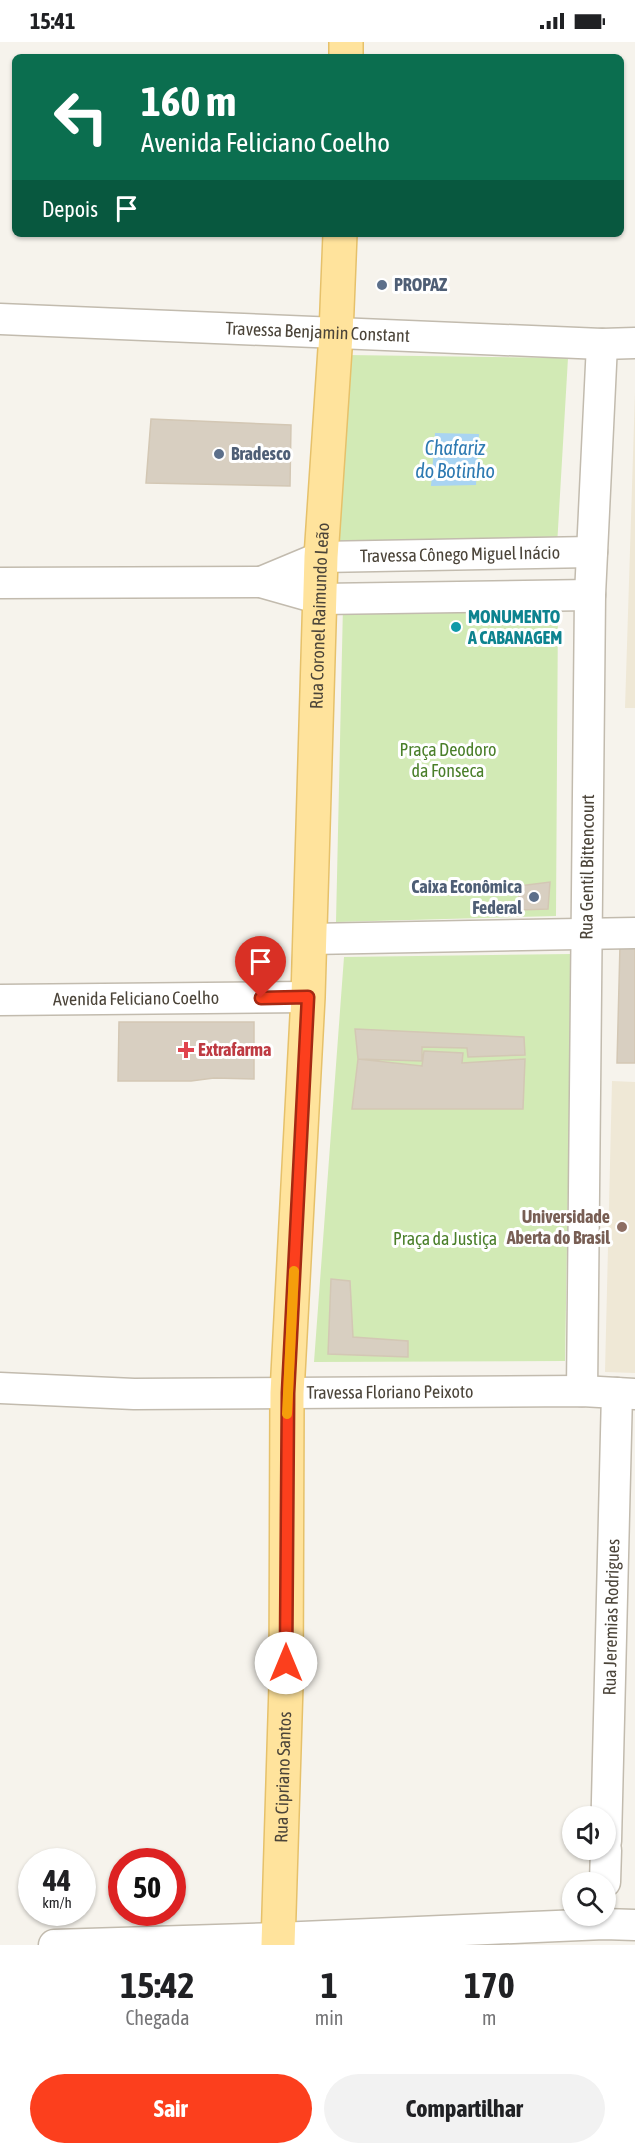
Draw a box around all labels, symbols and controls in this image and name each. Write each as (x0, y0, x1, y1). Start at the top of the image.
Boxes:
text: 15:41 (30, 8, 75, 34)
text: 160 m (141, 77, 236, 125)
icon: left (42, 78, 120, 156)
text: Avenida Feliciano Coelho (141, 127, 390, 158)
icon: arrive (110, 192, 143, 225)
text: Depois (42, 196, 98, 222)
place label: PROPAZ (394, 274, 448, 295)
marker: PROPAZ (375, 278, 389, 292)
street label: Travessa Benjamin Constant (225, 317, 410, 346)
water label: Chafariz do Botinho (415, 436, 495, 482)
place label: Bradesco (231, 443, 291, 464)
marker: Bradesco (212, 447, 226, 461)
street label: Rua Coronel Raimundo Leão (306, 522, 333, 709)
street label: Travessa Cônego Miguel Inácio (360, 542, 560, 566)
place label: MONUMENTO A CABANAGEM (467, 606, 562, 648)
marker: MONUMENTO A CABANAGEM (449, 620, 463, 634)
park label: Praça Deodoro da Fonseca (399, 739, 497, 781)
street label: Rua Gentil Bittencourt (576, 794, 598, 940)
place label: Caixa Econômica Federal (411, 876, 522, 918)
marker: Caixa Econômica Federal (527, 890, 541, 904)
pin (235, 936, 286, 998)
icon: arrive (244, 945, 277, 978)
street label: Avenida Feliciano Coelho (53, 987, 219, 1009)
place label: Extrafarma (198, 1039, 271, 1060)
marker: Extrafarma (179, 1043, 193, 1057)
place label: Universidade Aberta do Brasil (506, 1206, 610, 1248)
marker: Universidade Aberta do Brasil (615, 1220, 629, 1234)
park label: Praça da Justiça (393, 1228, 497, 1249)
street label: Travessa Floriano Peixoto (306, 1381, 473, 1403)
street label: Rua Jeremias Rodrigues (599, 1538, 623, 1696)
position arrow (254, 1631, 318, 1695)
street label: Rua Cipriano Santos (270, 1711, 295, 1843)
map controls (562, 1806, 616, 1926)
button: sound (562, 1806, 616, 1860)
speed limit sign: 50 (108, 1848, 186, 1926)
text: 44 (43, 1863, 71, 1897)
button: search (562, 1872, 616, 1926)
text: km/h (42, 1894, 72, 1911)
text: 15:42 (120, 1964, 194, 2006)
text: 1 (321, 1964, 338, 2006)
text: 170 (464, 1964, 515, 2006)
text: Chegada (125, 2006, 189, 2029)
text: min (315, 2006, 344, 2029)
text: m (482, 2006, 496, 2029)
button: Sair (30, 2074, 312, 2143)
button: Compartilhar (324, 2074, 605, 2143)

